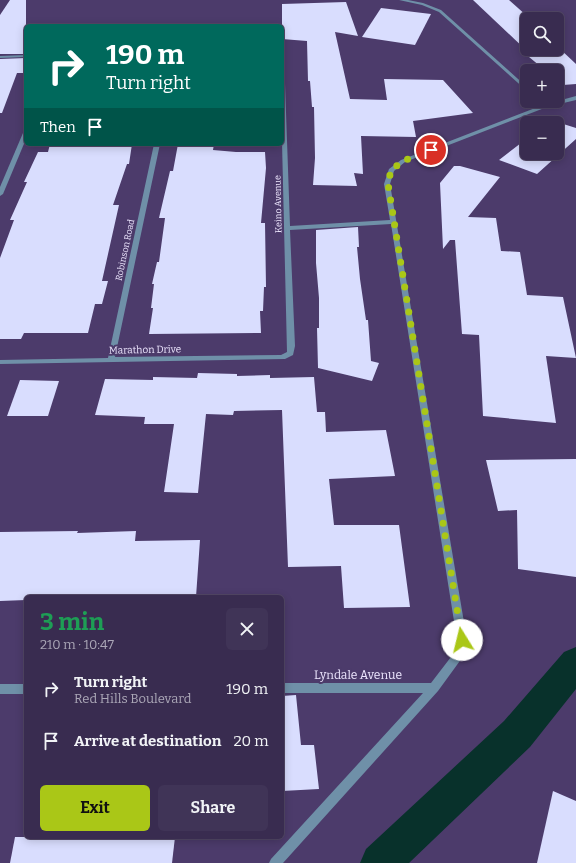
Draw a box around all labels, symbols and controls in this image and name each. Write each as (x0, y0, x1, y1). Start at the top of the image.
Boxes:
map controls (520, 12, 564, 160)
button: search (520, 12, 564, 56)
text: 190 m (106, 38, 184, 71)
icon: right (40, 40, 92, 92)
button: + (520, 64, 564, 108)
text: Turn right (106, 72, 191, 94)
icon: arrive (84, 116, 106, 138)
button: − (520, 116, 564, 160)
text: Then (40, 118, 76, 136)
pin (414, 133, 448, 167)
icon: arrive (420, 139, 442, 161)
street label: Keino Avenue (272, 175, 284, 233)
street label: Robinson Road (114, 218, 137, 282)
street label: Marathon Drive (109, 343, 181, 357)
text: 3 min (40, 608, 104, 636)
button: close (226, 608, 268, 650)
position arrow (441, 619, 483, 661)
text: 210 m · 10:47 (40, 637, 114, 652)
street label: Lyndale Avenue (314, 668, 402, 682)
text: Turn right (74, 673, 147, 691)
icon: right (40, 678, 62, 700)
text: 190 m (226, 680, 268, 698)
text: Red Hills Boulevard (74, 691, 191, 706)
icon: arrive (40, 730, 62, 752)
text: Arrive at destination (74, 732, 221, 750)
text: 20 m (233, 732, 268, 750)
button: Exit (40, 785, 150, 831)
button: Share (158, 785, 268, 831)

